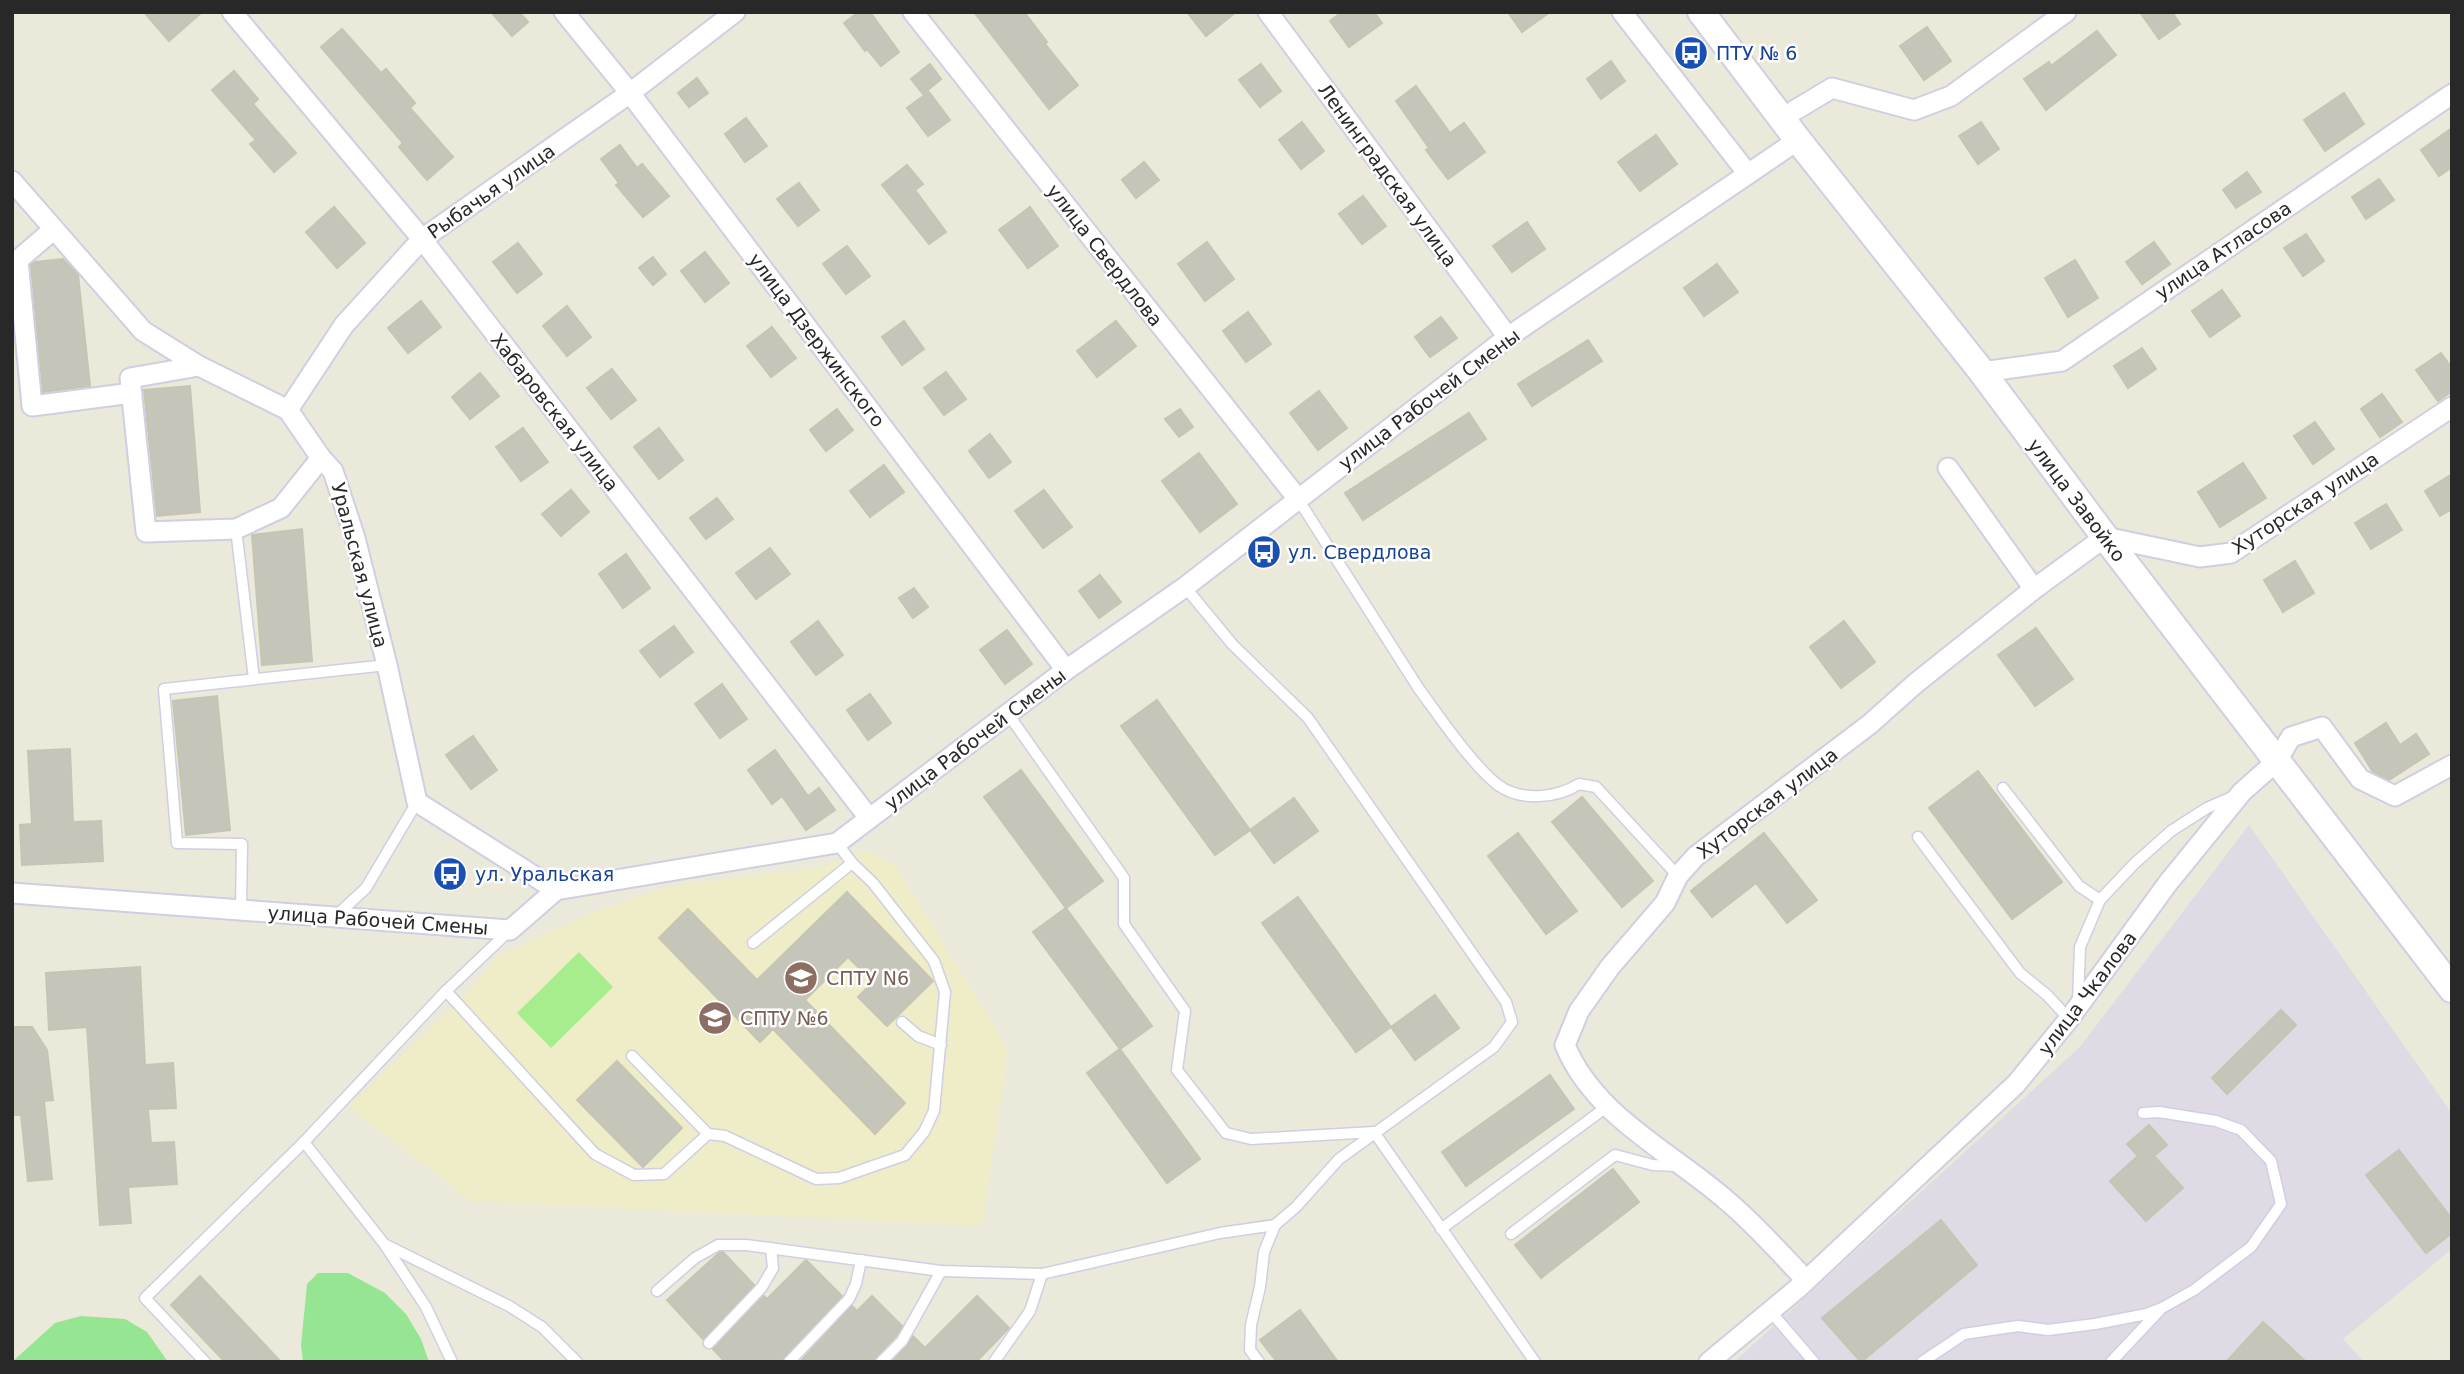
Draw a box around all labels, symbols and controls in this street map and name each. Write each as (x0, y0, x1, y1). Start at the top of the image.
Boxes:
bus stop icon: ПТУ № 6 (1672, 34, 1710, 72)
place label: ПТУ № 6 (1716, 42, 1797, 64)
street label: Ленинградская улица (1314, 79, 1462, 271)
street label: Рыбачья улица (423, 139, 559, 243)
street label: улица Свердлова (1043, 180, 1167, 330)
street label: улица Атласова (2151, 196, 2295, 304)
street label: улица Дзержинского (744, 249, 890, 431)
street label: улица Рабочей Смены (1334, 324, 1524, 474)
street label: Хабаровская улица (487, 329, 623, 495)
street label: улица Завойко (2024, 434, 2130, 566)
street label: Хуторская улица (2228, 447, 2382, 559)
street label: Уральская улица (327, 480, 393, 650)
bus stop icon: ул. Свердлова (1245, 533, 1283, 571)
place label: ул. Свердлова (1288, 541, 1431, 563)
street label: улица Рабочей Смены (880, 664, 1070, 814)
street label: Хуторская улица (1692, 743, 1842, 863)
bus stop icon: ул. Уральская (431, 855, 469, 893)
place label: ул. Уральская (475, 863, 614, 885)
street label: улица Рабочей Смены (267, 901, 489, 939)
street label: улица Чкалова (2033, 927, 2141, 1059)
school or university icon: СПТУ N6 (782, 959, 820, 997)
place label: СПТУ N6 (826, 967, 909, 989)
school or university icon: СПТУ №6 (696, 999, 734, 1037)
place label: СПТУ №6 (740, 1007, 829, 1029)

